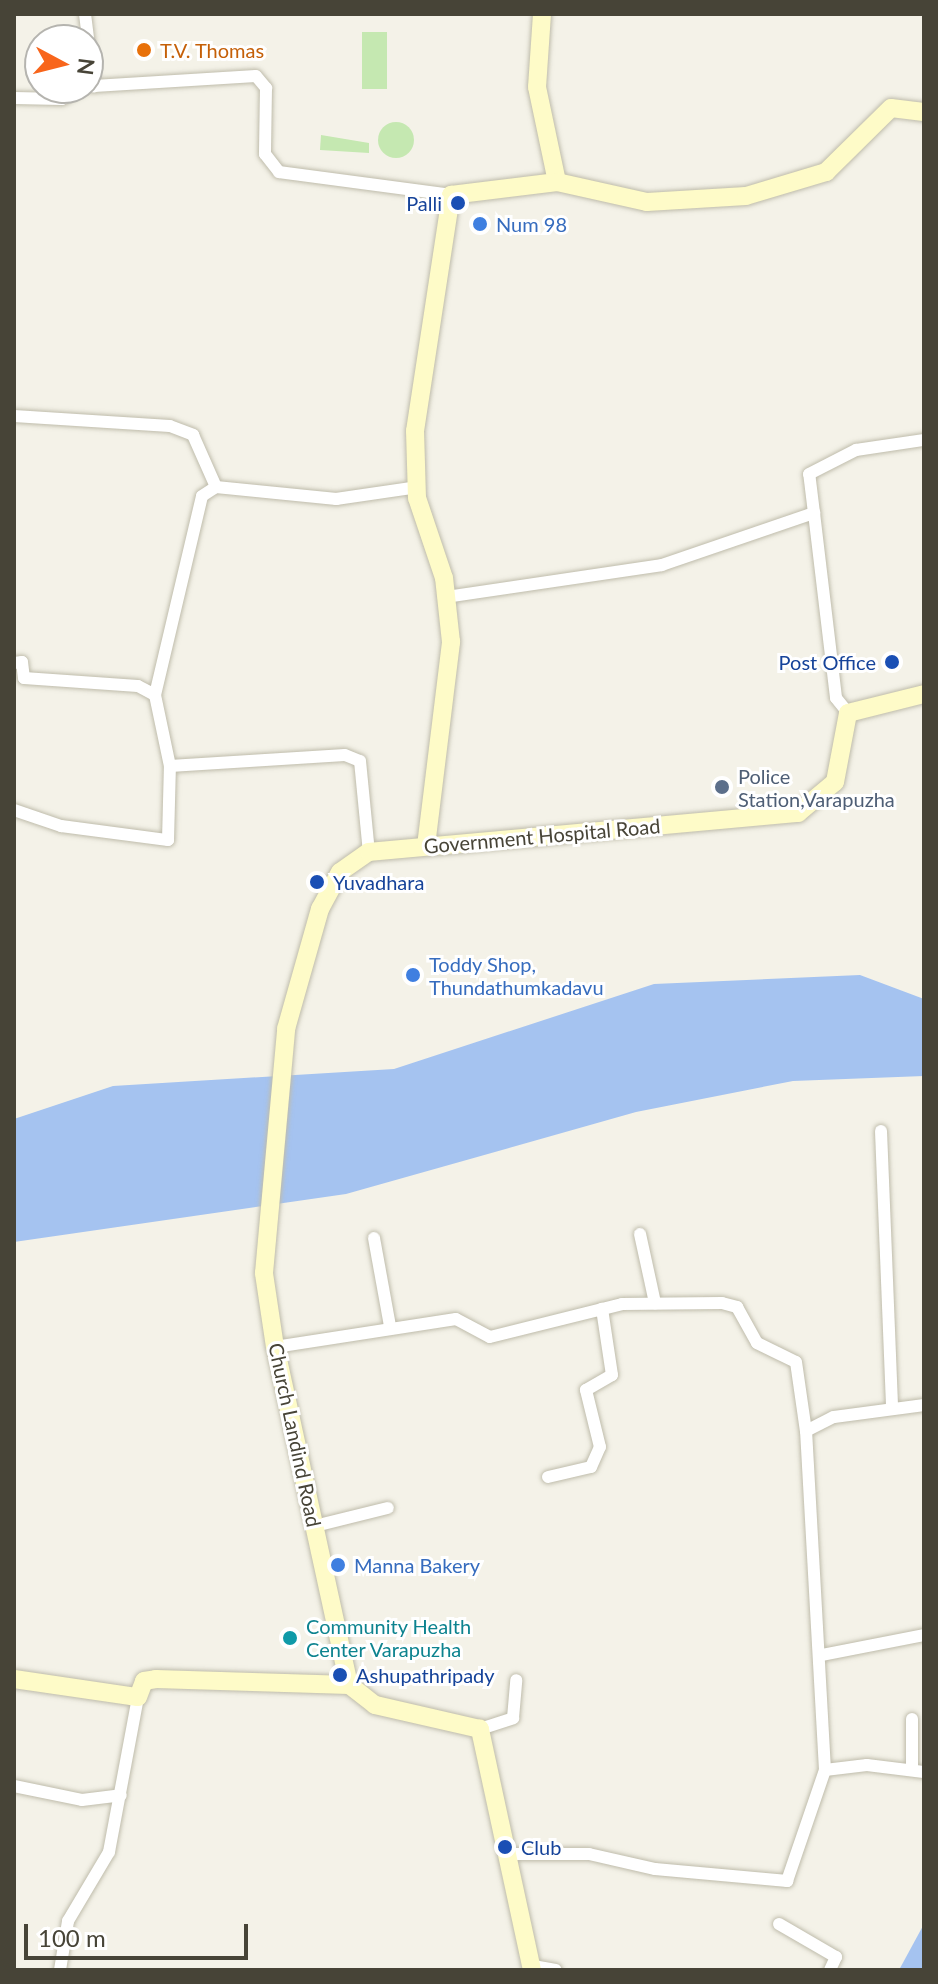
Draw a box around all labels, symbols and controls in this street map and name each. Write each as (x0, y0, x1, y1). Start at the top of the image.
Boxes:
north arrow (24, 24, 104, 104)
place label: T.V. Thomas (160, 38, 265, 62)
marker: T.V. Thomas (135, 41, 153, 59)
text: N (72, 57, 101, 77)
place label: Palli (406, 191, 442, 215)
marker: Palli (449, 194, 467, 212)
place label: Num 98 (496, 212, 567, 236)
marker: Num 98 (471, 215, 489, 233)
place label: Post Office (779, 650, 876, 674)
marker: Post Office (883, 653, 901, 671)
place label: Police Station,Varapuzha (738, 764, 895, 811)
marker: Police Station,Varapuzha (713, 778, 731, 796)
street label: Government Hospital Road (423, 814, 661, 858)
place label: Yuvadhara (333, 870, 424, 894)
marker: Yuvadhara (308, 873, 326, 891)
place label: Toddy Shop, Thundathumkadavu (429, 952, 604, 999)
marker: Toddy Shop, Thundathumkadavu (404, 966, 422, 984)
street label: Church Landind Road (264, 1341, 326, 1529)
place label: Manna Bakery (354, 1553, 480, 1577)
marker: Manna Bakery (329, 1556, 347, 1574)
place label: Community Health Center Varapuzha (306, 1614, 472, 1661)
marker: Community Health Center Varapuzha (281, 1629, 299, 1647)
place label: Ashupathripady (356, 1663, 495, 1687)
marker: Ashupathripady (331, 1666, 349, 1684)
place label: Club (521, 1835, 561, 1859)
marker: Club (496, 1838, 514, 1856)
scale bar (28, 1908, 252, 1958)
text: 100 m (38, 1923, 106, 1952)

